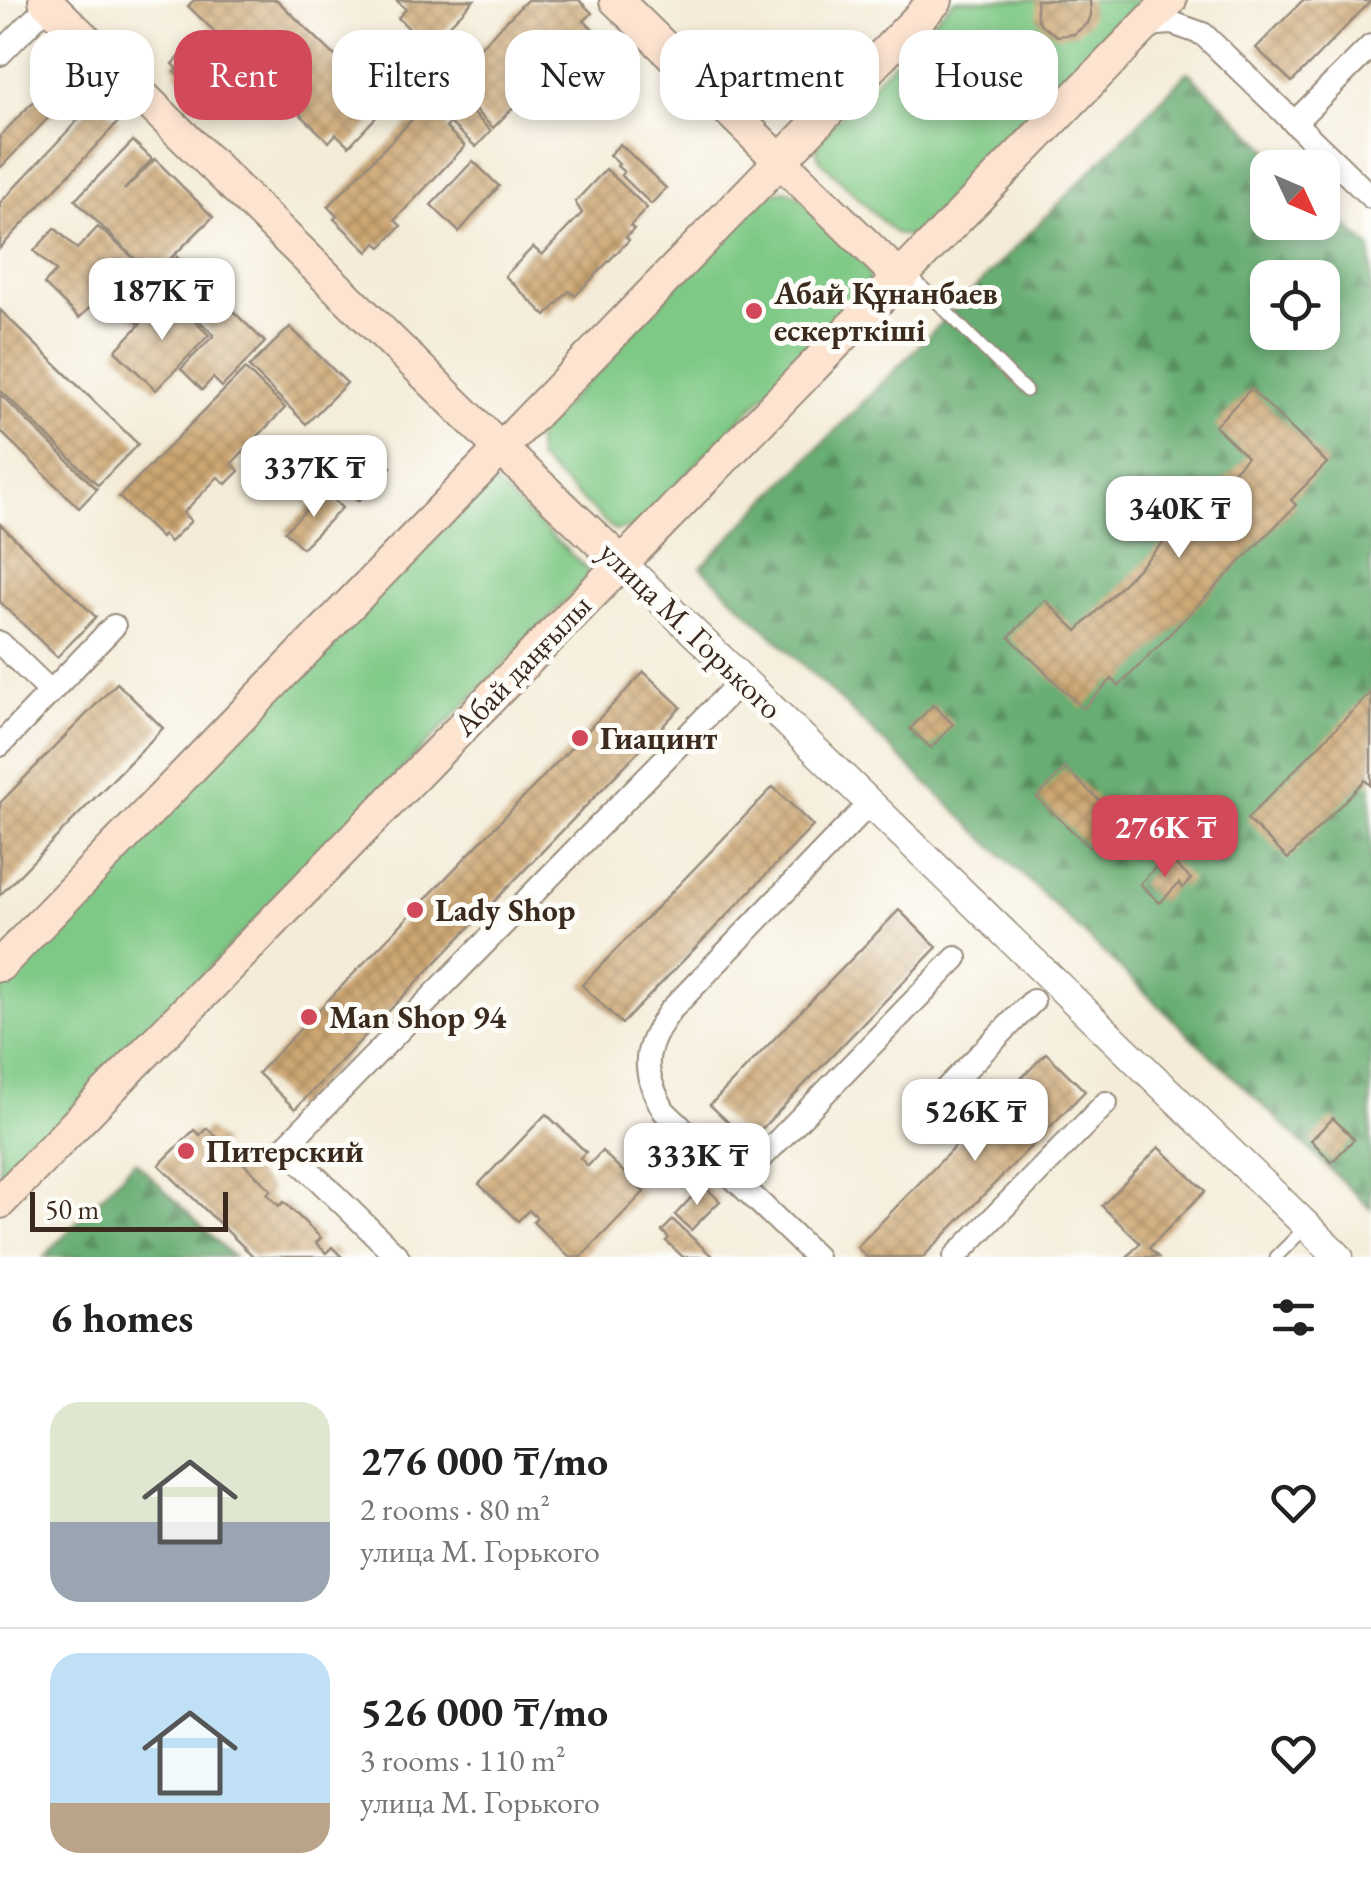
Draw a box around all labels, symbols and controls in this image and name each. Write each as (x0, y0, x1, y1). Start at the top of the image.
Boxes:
chip: Buy (30, 30, 154, 120)
chip: Rent (174, 30, 312, 120)
chip: Filters (332, 30, 485, 120)
chip: New (505, 30, 640, 120)
chip: Apartment (660, 30, 879, 120)
chip: House (899, 30, 1058, 120)
north arrow (1250, 150, 1340, 240)
map controls (1250, 150, 1340, 350)
pin: 187K ₸ (81, 258, 243, 343)
button: locate (1250, 260, 1340, 350)
text: 187K ₸ (111, 269, 213, 311)
place label: Абай Құнанбаев ескерткіші (773, 272, 998, 351)
marker: Абай Құнанбаев ескерткіші (743, 300, 765, 322)
pin: 337K ₸ (233, 435, 395, 520)
text: 337K ₸ (263, 446, 365, 488)
pin: 340K ₸ (1098, 476, 1260, 561)
text: 340K ₸ (1128, 487, 1230, 529)
street label: улица М. Горького (590, 532, 792, 728)
street label: Абай даңғылы (443, 585, 600, 746)
place label: Гиацинт (600, 717, 718, 759)
marker: Гиацинт (569, 727, 591, 749)
pin: 276K ₸ (1084, 795, 1246, 880)
text: 276K ₸ (1114, 806, 1216, 848)
place label: Lady Shop (435, 889, 575, 931)
marker: Lady Shop (404, 899, 426, 921)
place label: Man Shop 94 (329, 996, 507, 1038)
marker: Man Shop 94 (298, 1006, 320, 1028)
pin: 526K ₸ (894, 1079, 1056, 1164)
text: 526K ₸ (924, 1090, 1026, 1132)
pin: 333K ₸ (616, 1123, 778, 1208)
place label: Питерский (206, 1130, 364, 1172)
text: 333K ₸ (646, 1134, 748, 1176)
marker: Питерский (175, 1140, 197, 1162)
scale bar (30, 1187, 228, 1232)
text: 50 m (45, 1191, 99, 1227)
text: 6 homes (50, 1290, 193, 1345)
icon: filters (1266, 1290, 1321, 1345)
text: 276 000 ₸/mo (360, 1433, 608, 1488)
icon: home (130, 1442, 250, 1562)
icon: heart (1266, 1475, 1321, 1530)
text: 2 rooms · 80 m² (360, 1488, 550, 1530)
text: улица М. Горького (360, 1530, 600, 1572)
text: 526 000 ₸/mo (360, 1684, 608, 1739)
icon: home (130, 1693, 250, 1813)
icon: heart (1266, 1726, 1321, 1781)
text: 3 rooms · 110 m² (360, 1739, 566, 1781)
text: улица М. Горького (360, 1781, 600, 1823)

